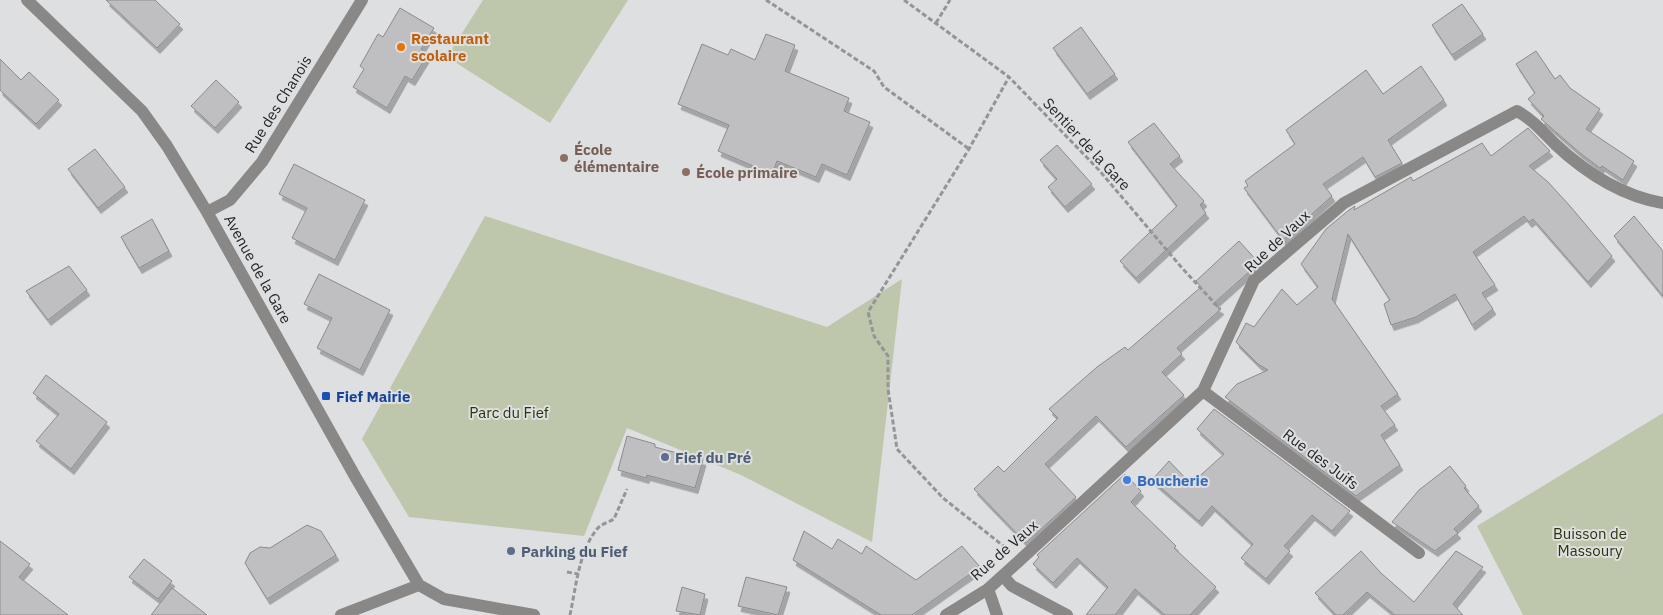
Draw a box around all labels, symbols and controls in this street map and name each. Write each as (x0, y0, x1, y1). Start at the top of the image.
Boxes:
place label: Restaurant scolaire (411, 29, 489, 65)
marker: Restaurant scolaire (395, 41, 407, 53)
street label: Rue des Chanois (240, 52, 316, 156)
street label: Sentier de la Gare (1039, 94, 1135, 194)
place label: École élémentaire (574, 140, 659, 176)
marker: École élémentaire (558, 152, 570, 164)
place label: École primaire (696, 163, 798, 182)
marker: École primaire (680, 166, 692, 178)
street label: Rue de Vaux (1240, 205, 1314, 276)
street label: Avenue de la Gare (220, 211, 296, 327)
place label: Fief Mairie (336, 387, 410, 406)
marker: Fief Mairie (320, 390, 332, 402)
park label: Parc du Fief (469, 403, 549, 422)
street label: Rue des Juifs (1279, 424, 1363, 494)
place label: Fief du Pré (675, 448, 751, 467)
marker: Fief du Pré (659, 451, 671, 463)
place label: Boucherie (1137, 471, 1208, 490)
marker: Boucherie (1121, 474, 1133, 486)
street label: Rue de Vaux (966, 515, 1042, 584)
park label: Buisson de Massoury (1553, 524, 1627, 560)
place label: Parking du Fief (521, 542, 628, 561)
marker: Parking du Fief (505, 545, 517, 557)

